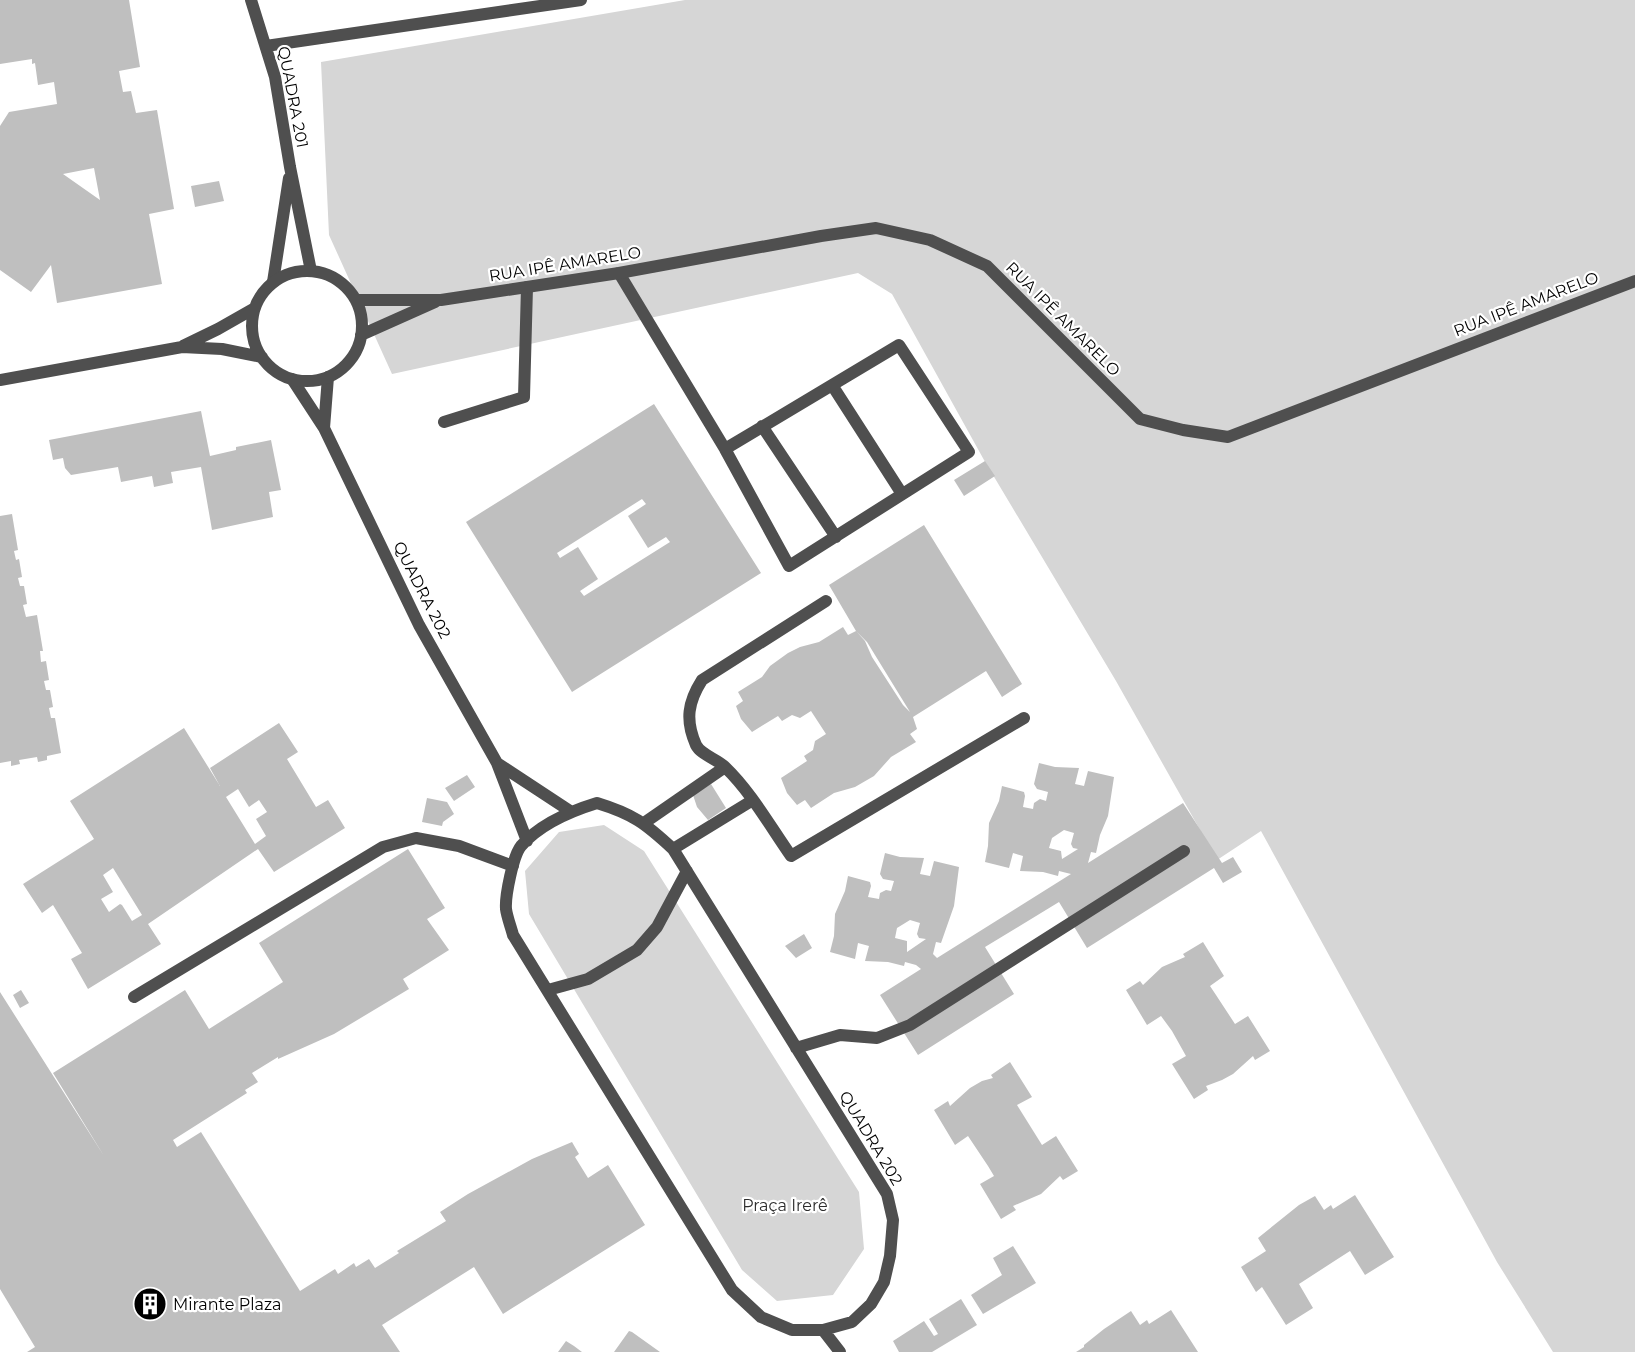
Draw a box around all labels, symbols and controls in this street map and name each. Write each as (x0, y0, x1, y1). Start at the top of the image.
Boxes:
street label: QUADRA 201 (274, 45, 312, 149)
street label: RUA IPÊ AMARELO (488, 243, 642, 285)
street label: RUA IPÊ AMARELO (1002, 258, 1124, 380)
street label: RUA IPÊ AMARELO (1451, 268, 1601, 340)
street label: QUADRA 202 (389, 538, 455, 642)
street label: QUADRA 202 (835, 1087, 907, 1189)
park label: Praça Irerê (742, 1196, 828, 1215)
building icon: Mirante Plaza (132, 1286, 168, 1322)
place label: Mirante Plaza (173, 1295, 282, 1314)

